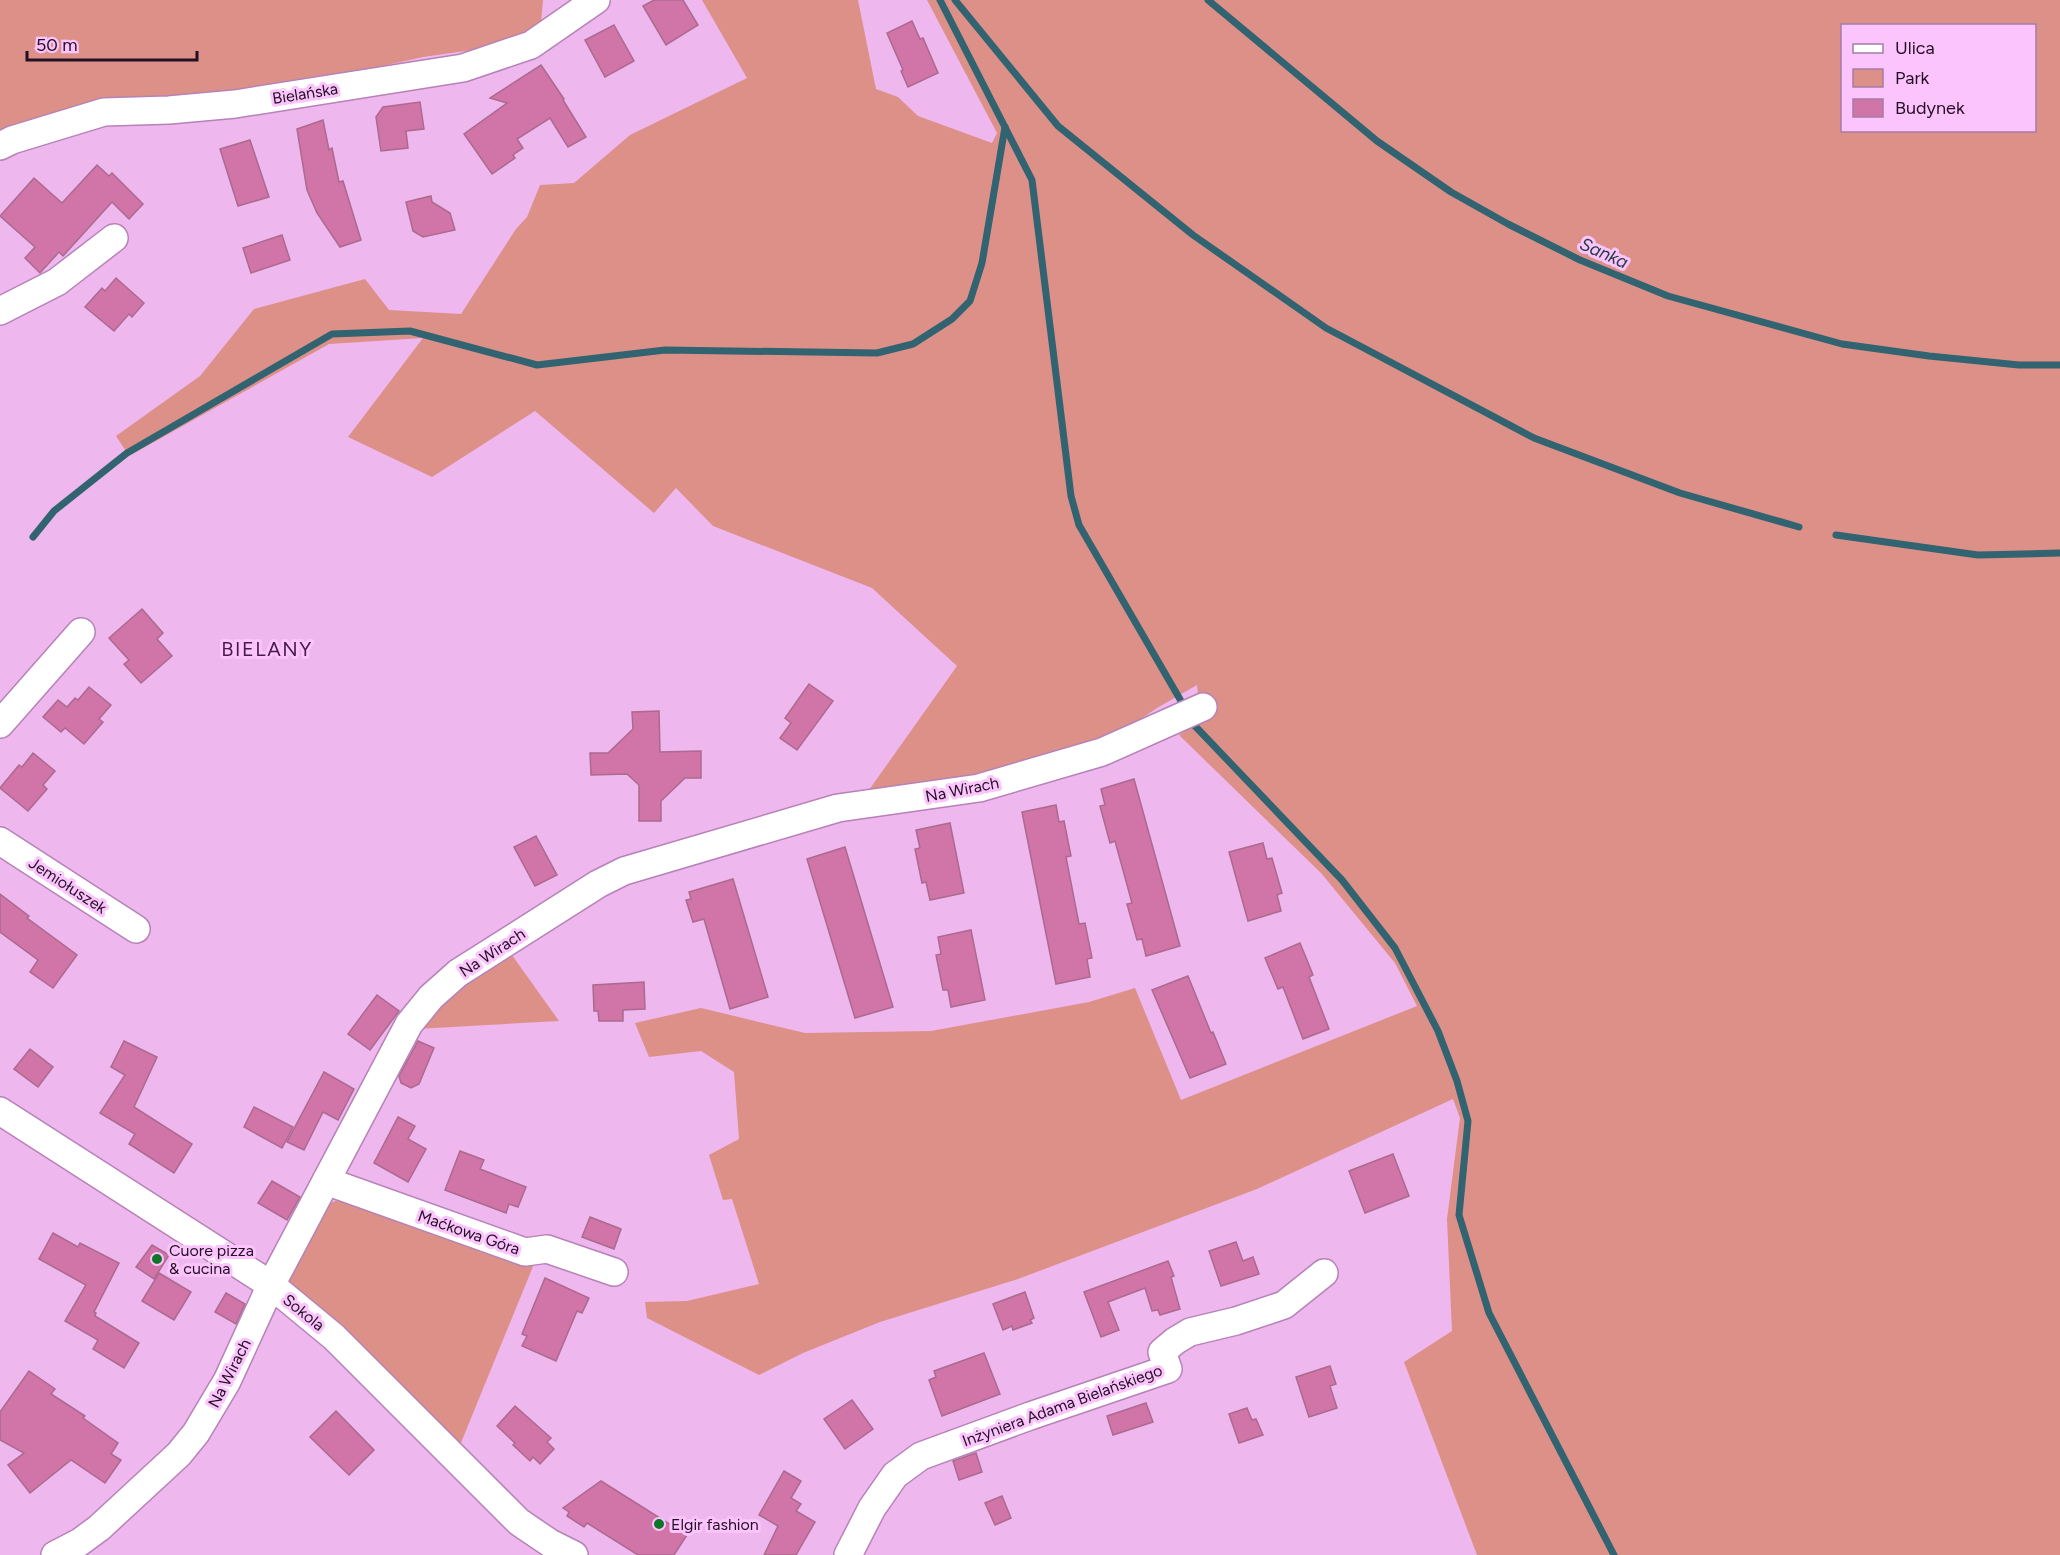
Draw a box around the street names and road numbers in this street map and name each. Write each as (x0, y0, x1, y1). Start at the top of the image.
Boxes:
street label: Bielańska (271, 79, 339, 108)
street label: Na Wirach (924, 773, 1001, 806)
street label: Jemiołuszek (25, 853, 110, 918)
street label: Na Wirach (456, 924, 529, 981)
street label: Maćkowa Góra (415, 1206, 522, 1259)
street label: Sokola (279, 1290, 328, 1335)
street label: Na Wirach (204, 1336, 255, 1411)
street label: Inżyniera Adama Bielańskiego (960, 1360, 1165, 1451)

